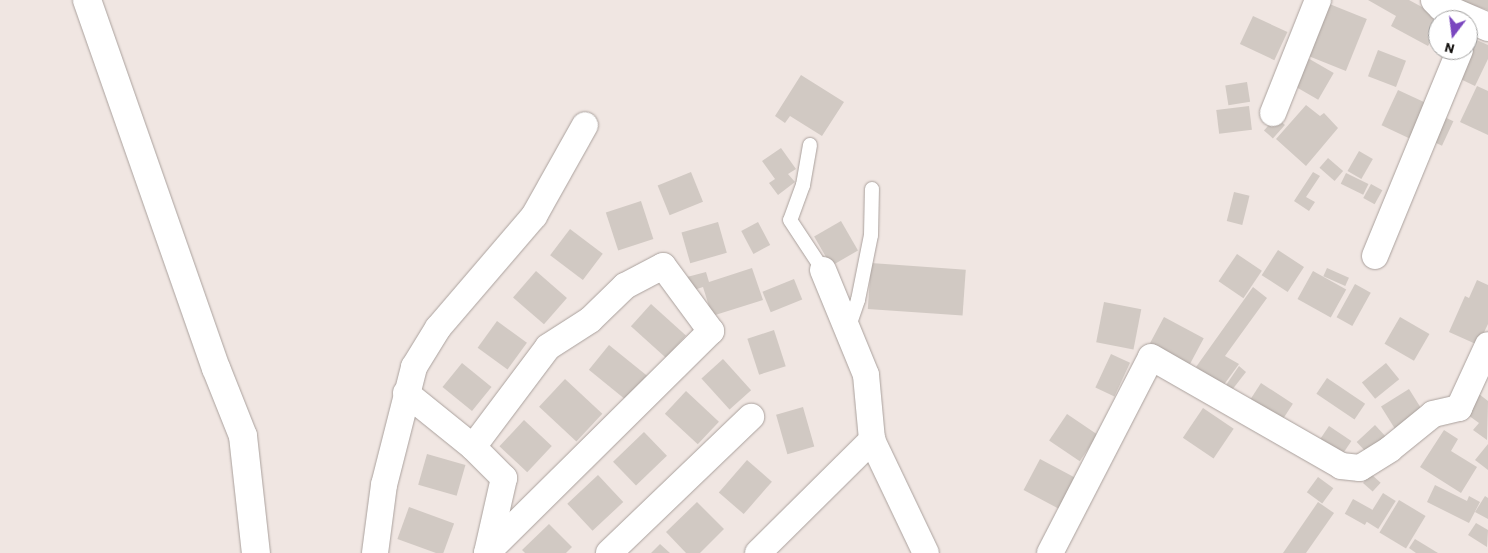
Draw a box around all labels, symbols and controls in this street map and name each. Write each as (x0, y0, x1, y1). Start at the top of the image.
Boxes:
north arrow (1428, 10, 1478, 60)
text: N (1443, 40, 1456, 58)

